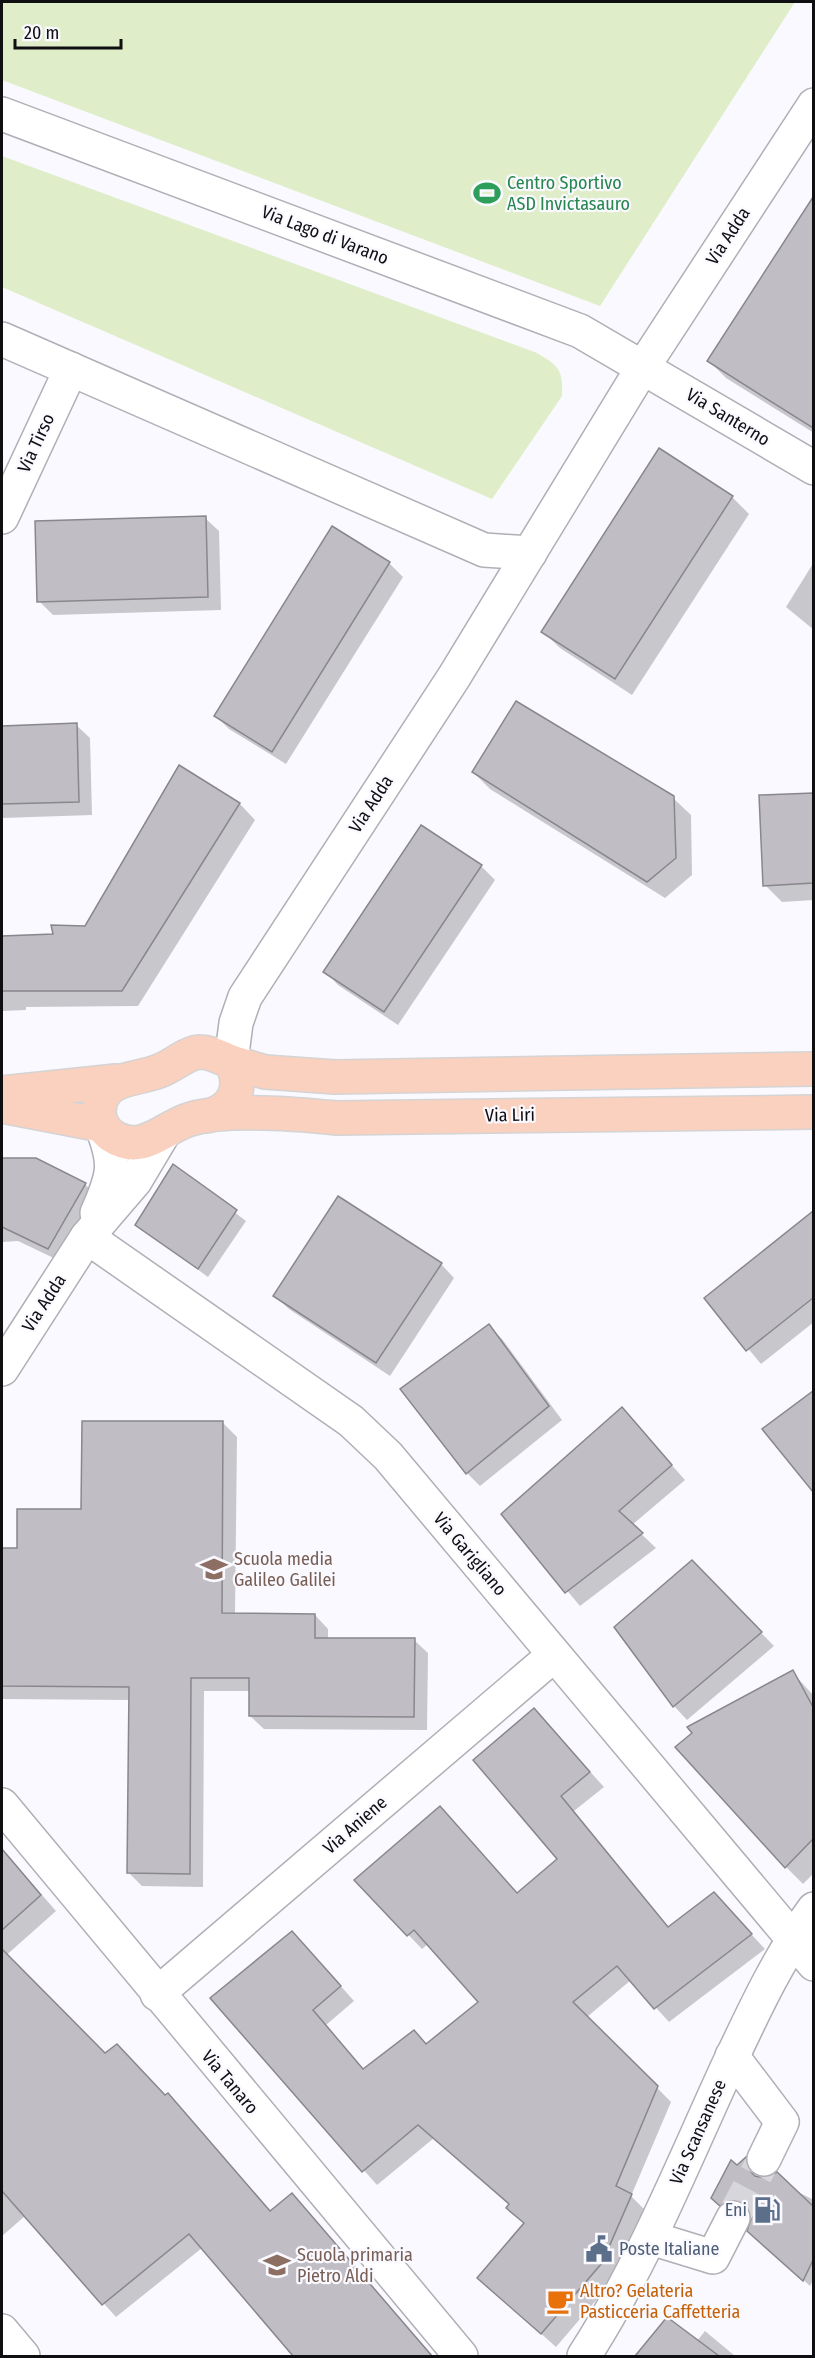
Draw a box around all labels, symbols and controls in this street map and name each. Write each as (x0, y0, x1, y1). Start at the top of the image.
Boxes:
scale bar (15, 12, 122, 50)
text: 20 m (24, 22, 59, 44)
place label: Centro Sportivo ASD Invictasauro (507, 172, 630, 215)
sports icon: Centro Sportivo ASD Invictasauro (472, 178, 502, 208)
street label: Via Lago di Varano (258, 201, 392, 269)
street label: Via Adda (701, 203, 755, 269)
street label: Via Santerno (682, 383, 774, 451)
street label: Via Tirso (13, 410, 59, 476)
street label: Via Adda (344, 771, 398, 837)
street label: Via Liri (485, 1104, 535, 1126)
street label: Via Adda (17, 1270, 71, 1336)
street label: Via Garigliano (429, 1508, 511, 1600)
place label: Scuola media Galileo Galilei (234, 1548, 336, 1591)
school or university icon: Scuola media Galileo Galilei (199, 1554, 229, 1584)
street label: Via Aniene (319, 1791, 392, 1859)
street label: Via Tanaro (197, 2046, 263, 2118)
street label: Via Scansanese (665, 2076, 731, 2188)
fuel station icon: Eni (752, 2195, 782, 2225)
place label: Eni (725, 2199, 747, 2221)
public building icon: Poste Italiane (584, 2234, 614, 2264)
place label: Poste Italiane (619, 2238, 719, 2260)
place label: Scuola primaria Pietro Aldi (297, 2244, 413, 2287)
school or university icon: Scuola primaria Pietro Aldi (262, 2250, 292, 2280)
place label: Altro? Gelateria Pasticceria Caffetteria (580, 2280, 740, 2323)
cafe icon: Altro? Gelateria Pasticceria Caffetteria (545, 2286, 575, 2316)

